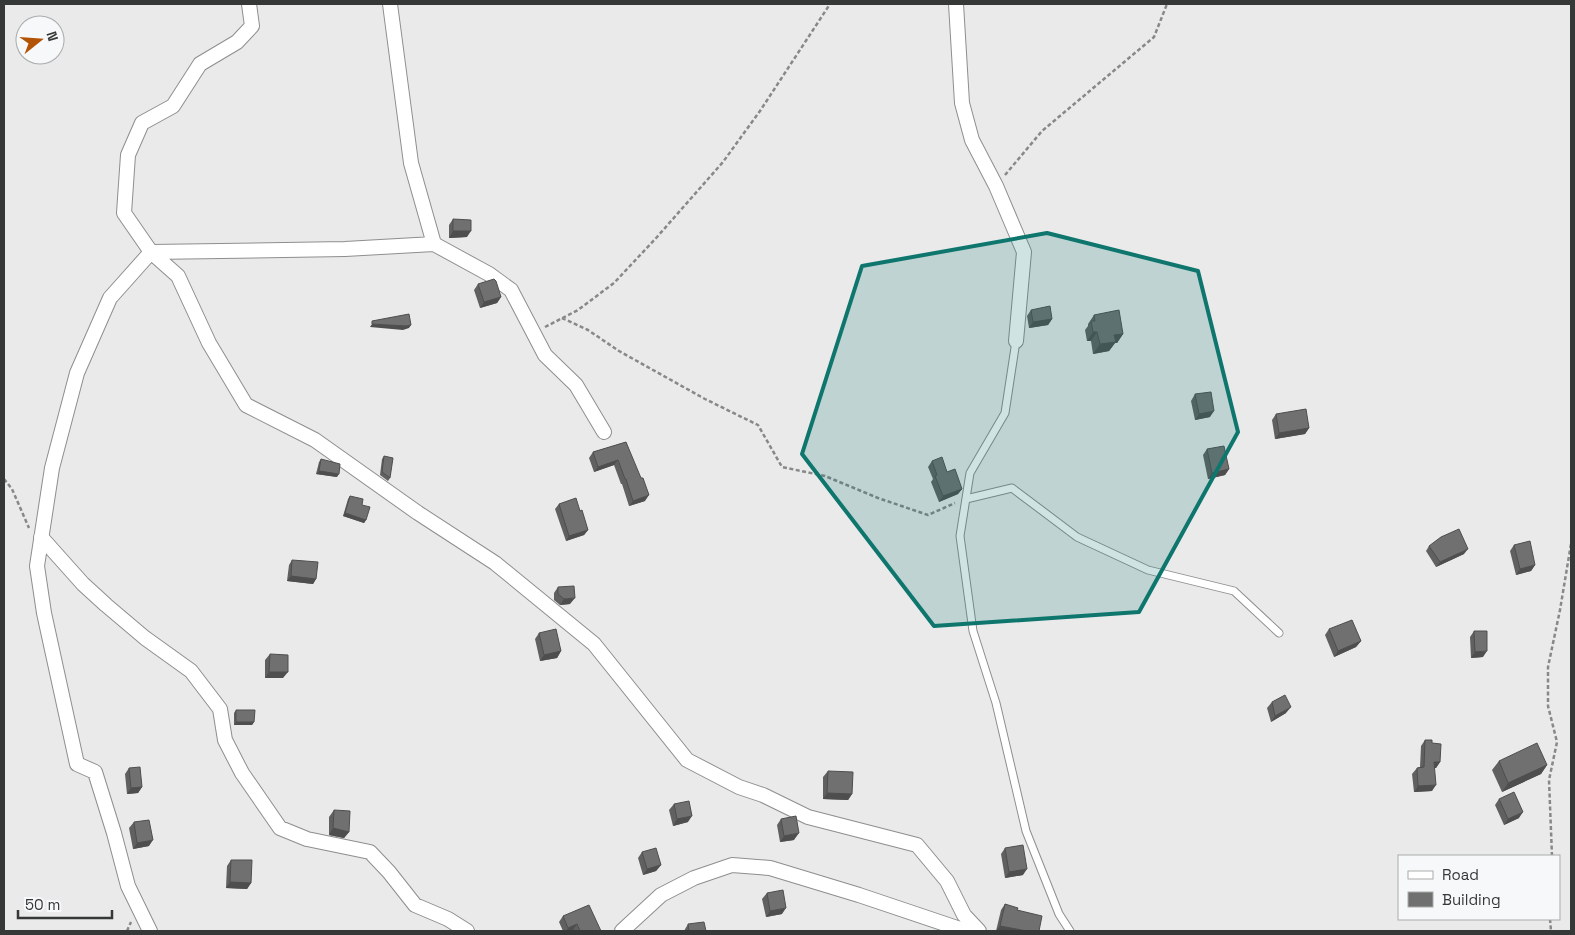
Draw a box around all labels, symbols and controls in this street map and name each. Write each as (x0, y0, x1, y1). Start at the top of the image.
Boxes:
north arrow (15, 15, 65, 65)
text: N (42, 29, 62, 43)
legend (1398, 855, 1560, 920)
text: Road (1442, 865, 1479, 884)
scale bar (18, 888, 111, 920)
text: Building (1442, 890, 1501, 909)
text: 50 m (25, 895, 60, 914)

